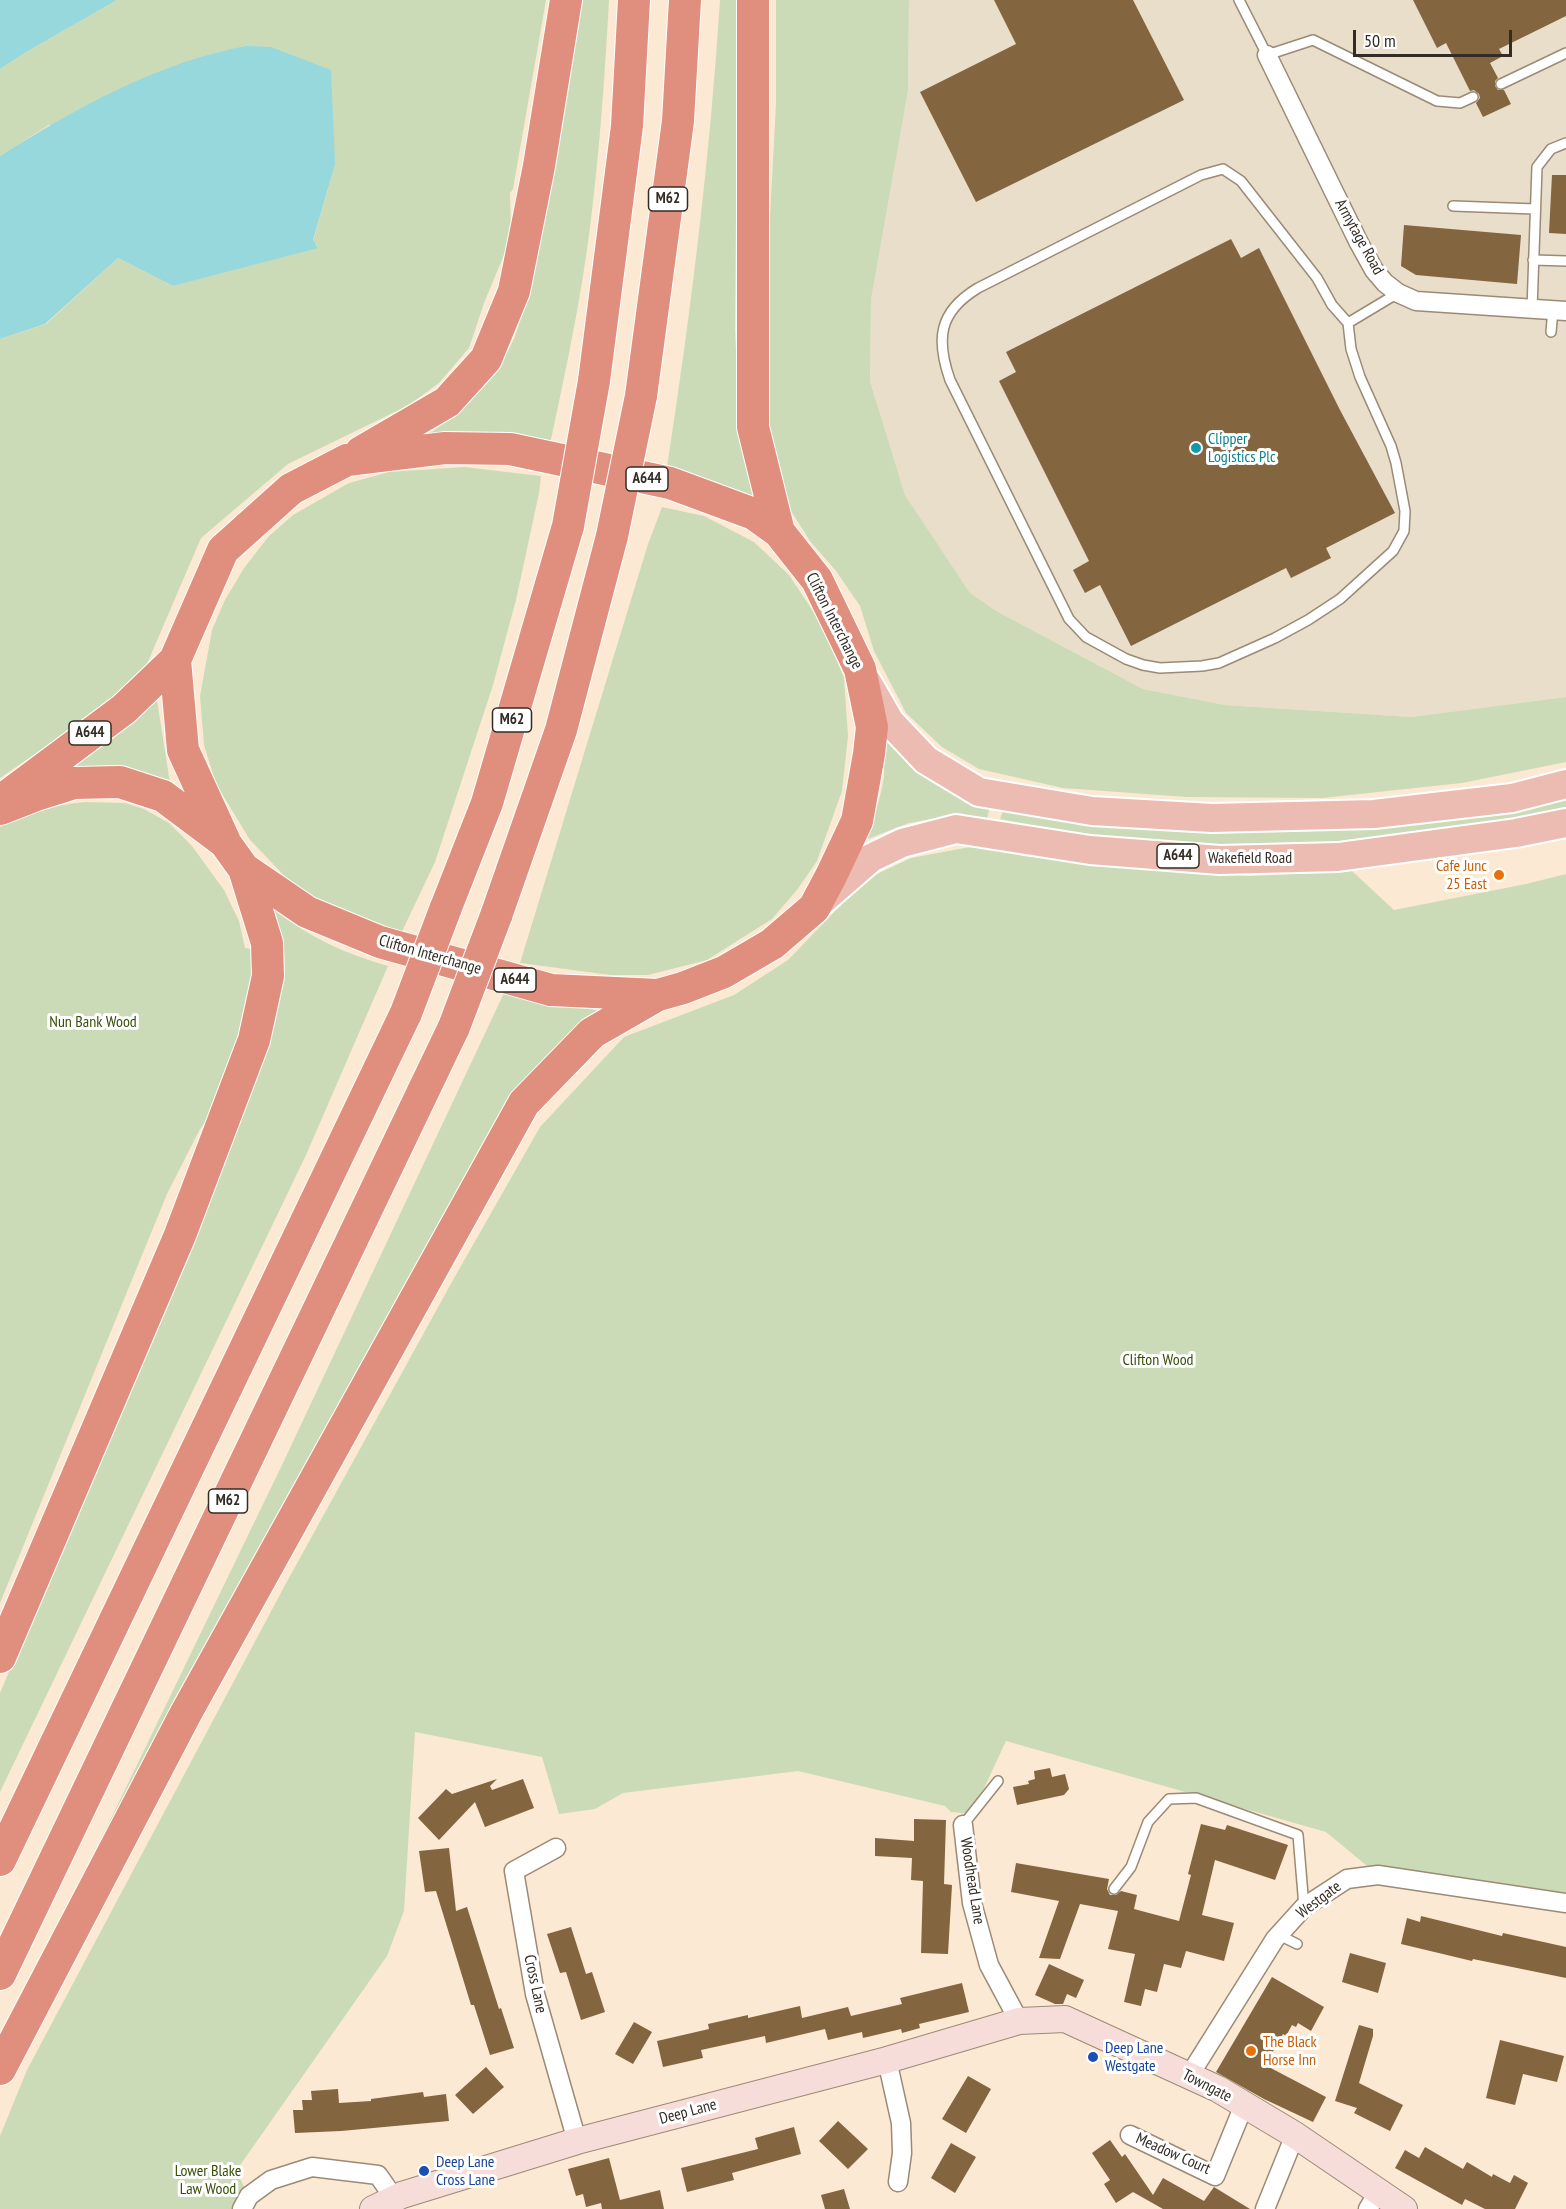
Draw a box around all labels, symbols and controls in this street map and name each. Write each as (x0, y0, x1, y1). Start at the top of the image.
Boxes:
scale bar (1356, 18, 1515, 56)
text: 50 m (1364, 29, 1396, 52)
road number: M62 (648, 187, 688, 211)
street label: Armytage Road (1330, 196, 1388, 278)
place label: Clipper Logistics Plc (1208, 429, 1276, 467)
marker: Clipper Logistics Plc (1189, 441, 1203, 455)
road number: A644 (626, 467, 668, 491)
street label: Clifton Interchange (801, 570, 867, 672)
road number: M62 (492, 708, 532, 732)
road number: A644 (69, 721, 111, 745)
road number: A644 (1157, 844, 1199, 868)
street label: Wakefield Road (1208, 848, 1292, 868)
place label: Cafe Junc 25 East (1436, 856, 1487, 894)
marker: Cafe Junc 25 East (1492, 868, 1506, 882)
street label: Clifton Interchange (377, 931, 483, 979)
road number: A644 (494, 968, 536, 992)
park label: Nun Bank Wood (49, 1012, 137, 1032)
park label: Clifton Wood (1123, 1350, 1193, 1370)
road number: M62 (208, 1489, 248, 1513)
street label: Woodhead Lane (956, 1836, 988, 1926)
street label: Westgate (1293, 1877, 1345, 1923)
street label: Cross Lane (519, 1953, 551, 2015)
place label: The Black Horse Inn (1263, 2032, 1317, 2070)
place label: Deep Lane Westgate (1105, 2038, 1163, 2076)
marker: The Black Horse Inn (1244, 2044, 1258, 2058)
marker: Deep Lane Westgate (1086, 2050, 1100, 2064)
street label: Towngate (1179, 2065, 1235, 2107)
street label: Deep Lane (657, 2095, 719, 2129)
street label: Meadow Court (1133, 2129, 1213, 2179)
place label: Deep Lane Cross Lane (436, 2152, 495, 2190)
park label: Lower Blake Law Wood (175, 2161, 241, 2199)
marker: Deep Lane Cross Lane (417, 2164, 431, 2178)

